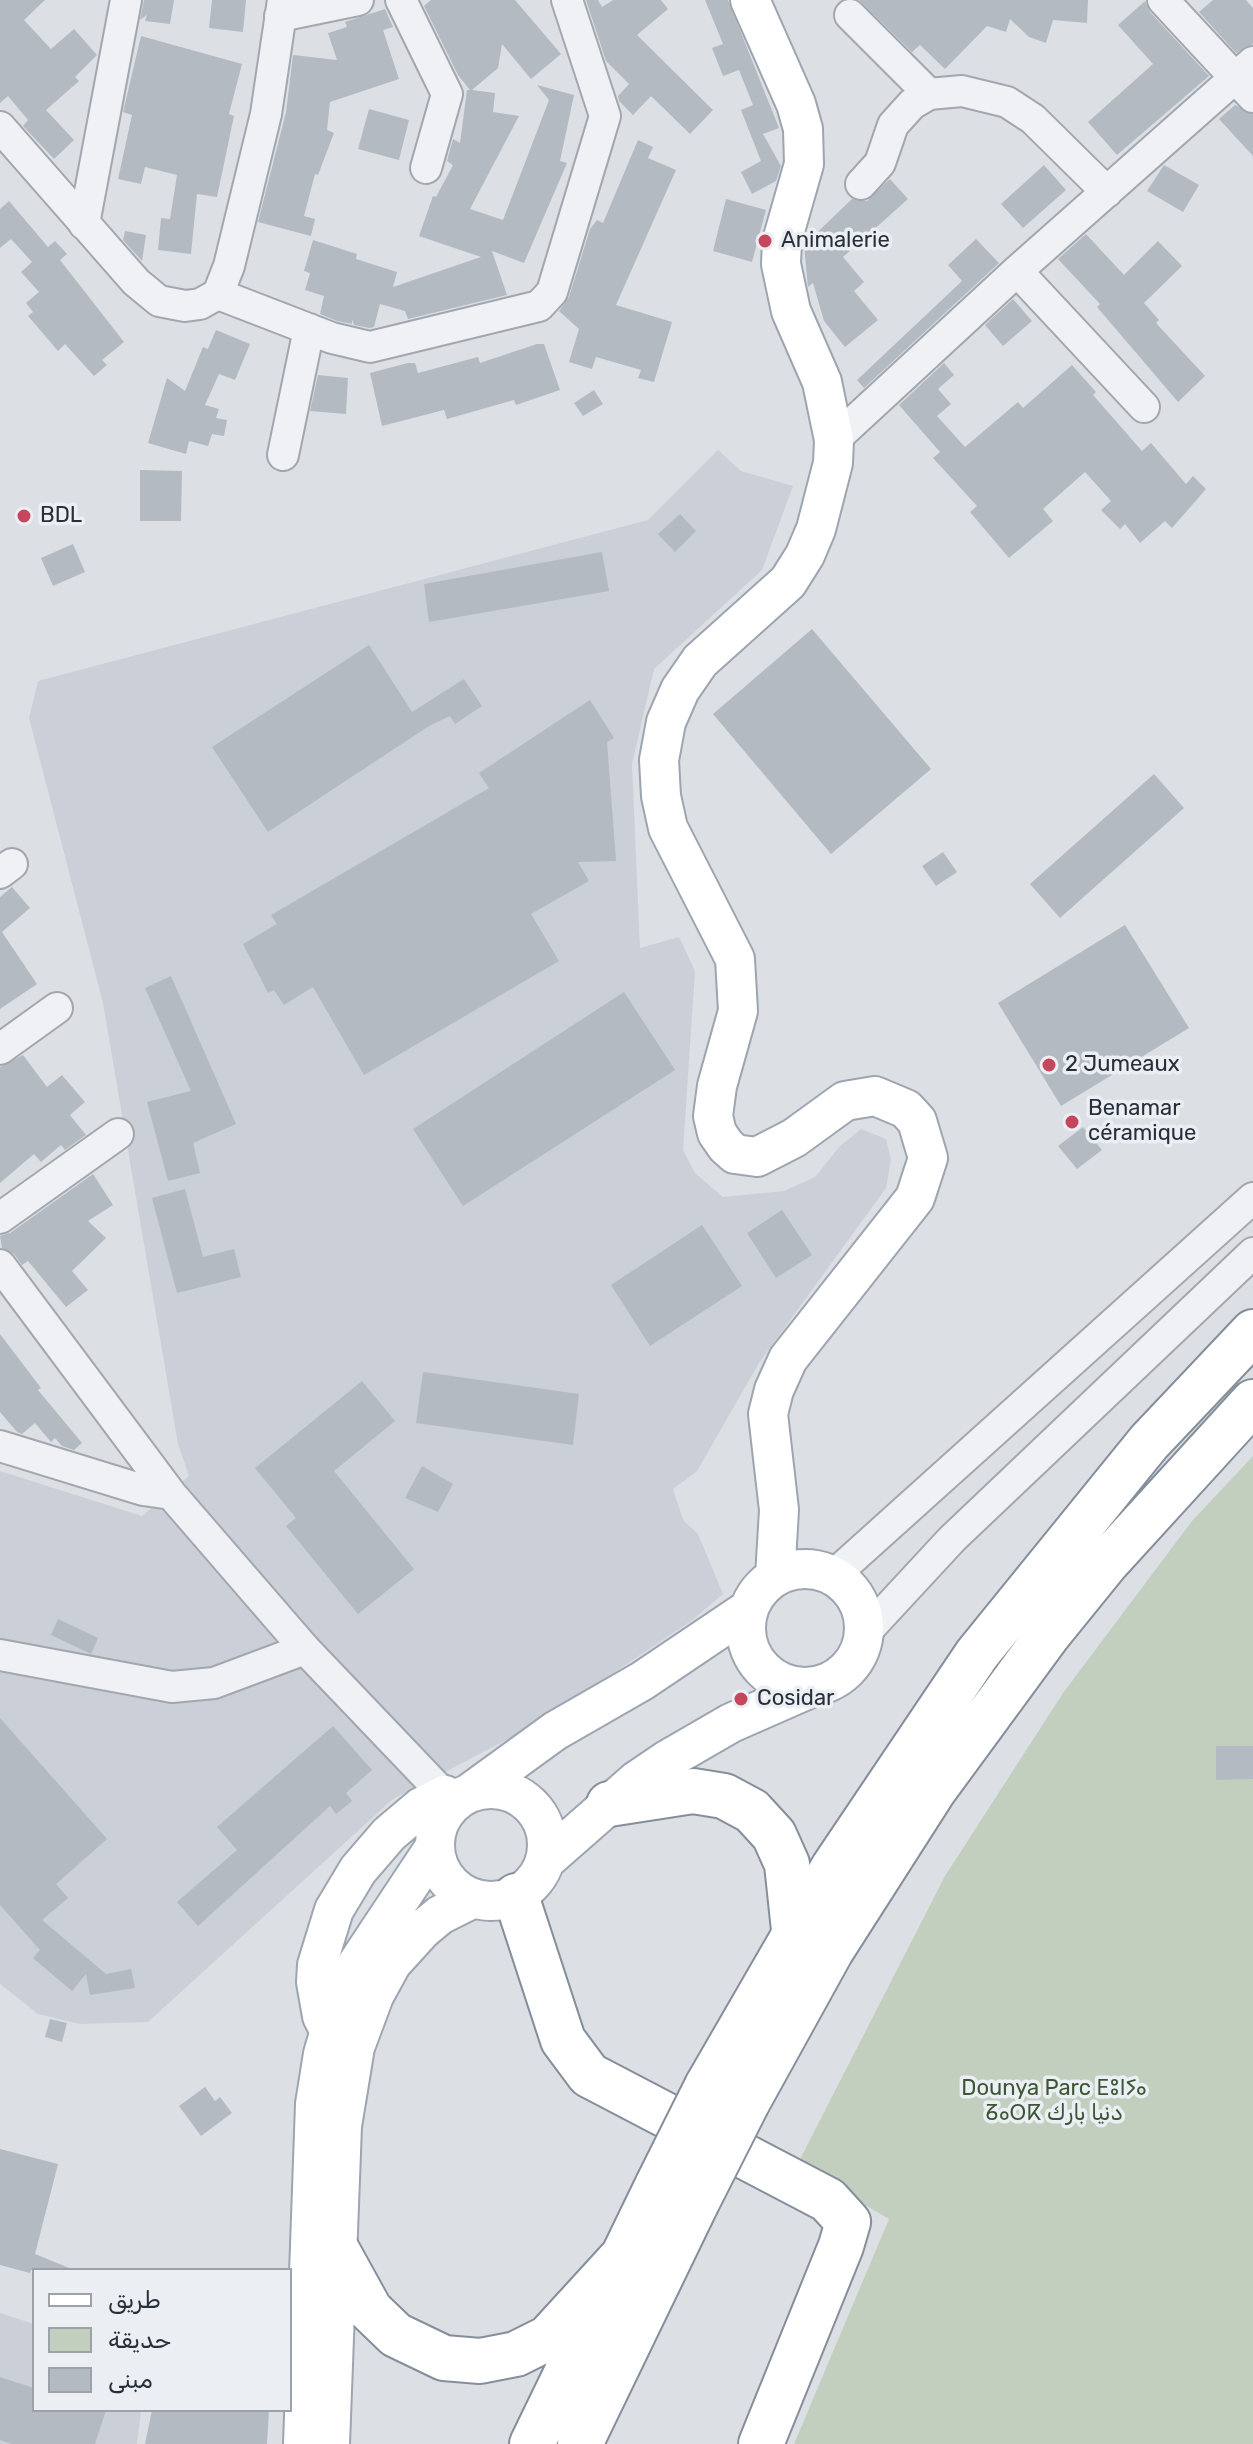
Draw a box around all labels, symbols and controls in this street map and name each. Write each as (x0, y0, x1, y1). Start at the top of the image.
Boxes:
place label: Animalerie (781, 228, 890, 254)
marker: Animalerie (756, 232, 774, 250)
place label: BDL (40, 503, 82, 529)
marker: BDL (15, 507, 33, 525)
place label: 2 Jumeaux (1065, 1052, 1180, 1078)
marker: 2 Jumeaux (1040, 1056, 1058, 1074)
place label: Benamar céramique (1088, 1096, 1196, 1148)
marker: Benamar céramique (1063, 1113, 1081, 1131)
place label: Cosidar (757, 1686, 834, 1712)
marker: Cosidar (732, 1690, 750, 1708)
park label: Dounya Parc ⴹⵓⵏⵢⴰ ⵒⴰⵔⴽ دنيا بارك (961, 2076, 1147, 2128)
legend (32, 2268, 292, 2412)
text: طريق (108, 2286, 161, 2314)
text: حديقة (108, 2326, 171, 2354)
text: مبنى (108, 2366, 153, 2394)

